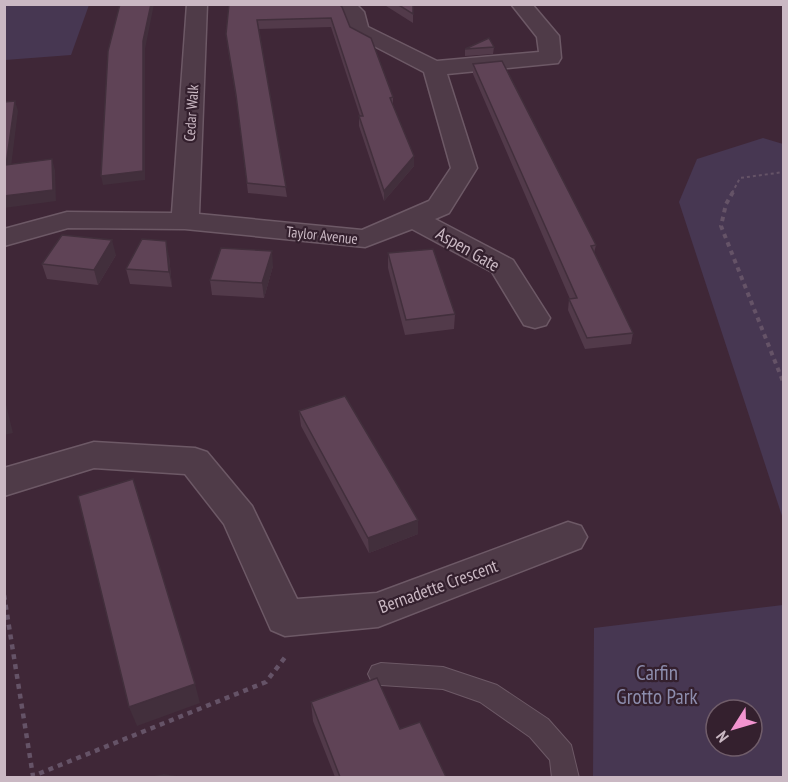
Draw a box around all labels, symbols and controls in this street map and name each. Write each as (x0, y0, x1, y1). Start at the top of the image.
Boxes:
street label: Cedar Walk (180, 84, 202, 142)
street label: Taylor Avenue (285, 222, 359, 248)
street label: Aspen Gate (432, 222, 504, 276)
street label: Bernadette Crescent (375, 554, 501, 618)
park label: Carfin Grotto Park (616, 659, 698, 710)
north arrow (704, 698, 764, 758)
text: N (711, 728, 733, 746)

